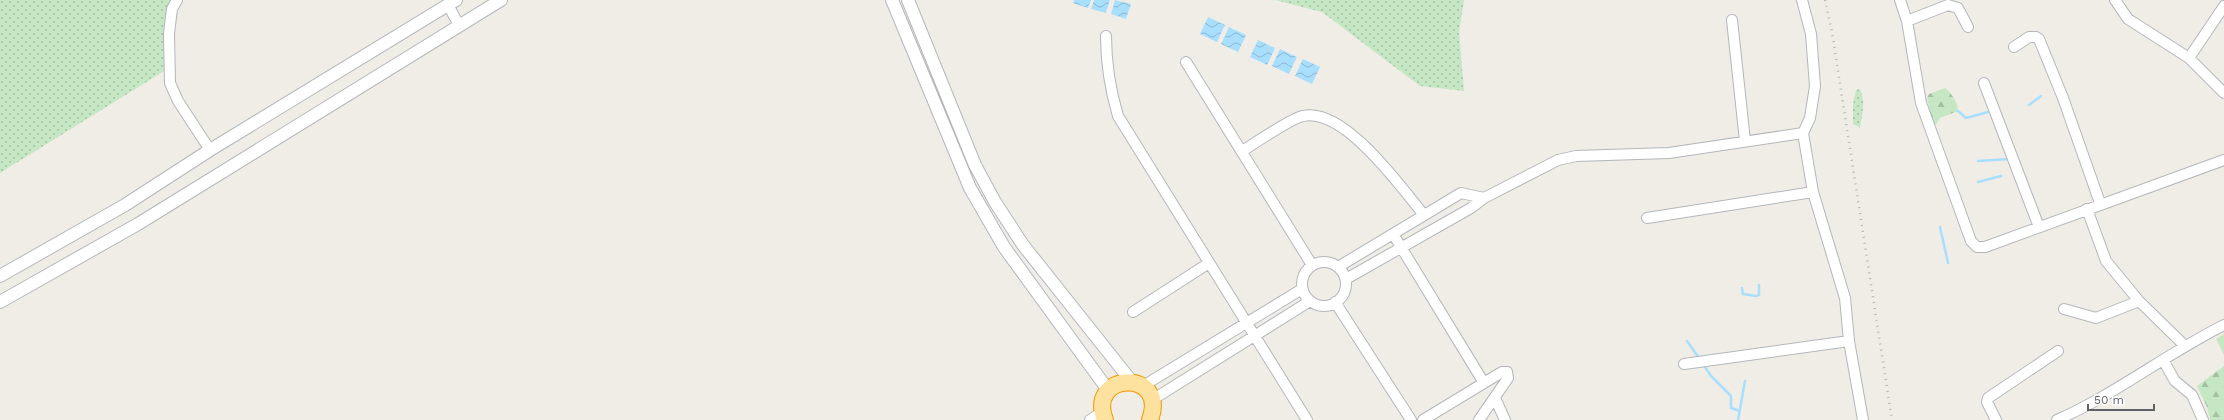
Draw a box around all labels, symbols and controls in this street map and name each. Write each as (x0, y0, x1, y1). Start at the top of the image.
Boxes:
scale bar (2088, 386, 2154, 412)
text: 50 m (2094, 393, 2124, 407)

